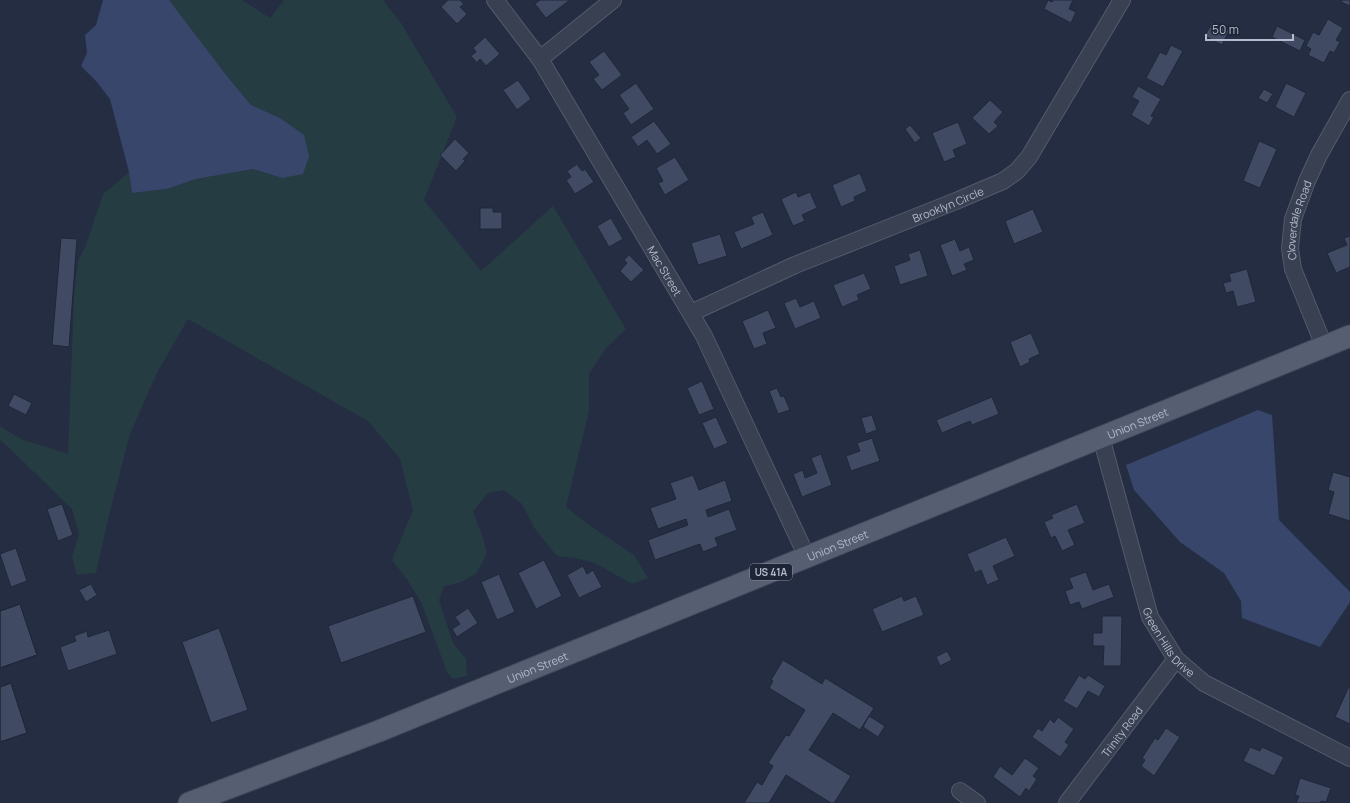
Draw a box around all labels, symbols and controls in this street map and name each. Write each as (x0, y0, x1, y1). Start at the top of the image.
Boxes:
scale bar (1206, 16, 1293, 42)
text: 50 m (1212, 21, 1239, 38)
street label: Cloverdale Road (1282, 178, 1314, 261)
street label: Brooklyn Circle (910, 183, 986, 225)
street label: Mac Street (645, 243, 686, 298)
street label: Union Street (1105, 403, 1170, 442)
street label: Union Street (805, 525, 870, 564)
road number: US 41A (750, 564, 792, 580)
street label: Green Hills Drive (1140, 606, 1199, 680)
street label: Union Street (505, 648, 570, 686)
street label: Trinity Road (1097, 703, 1145, 760)

